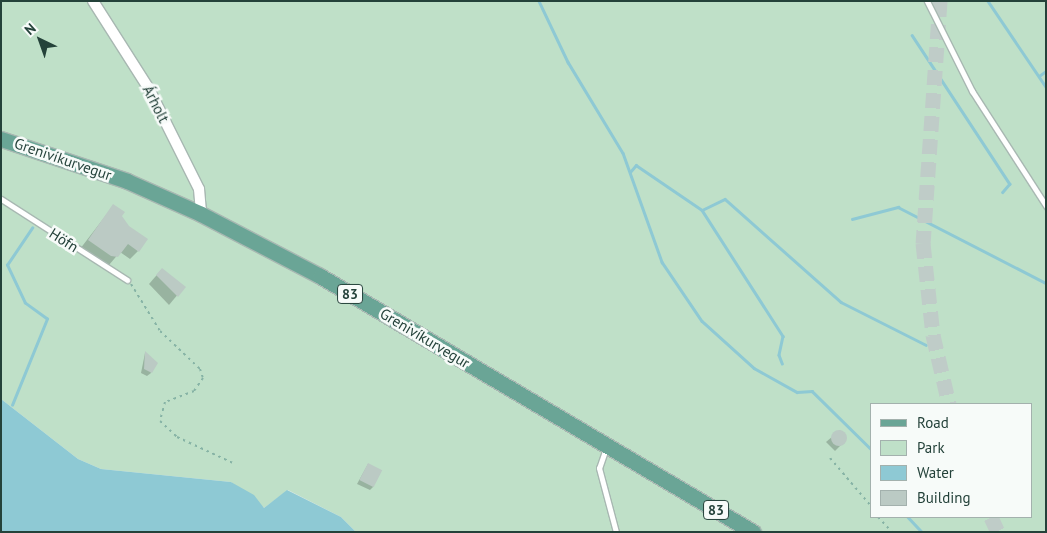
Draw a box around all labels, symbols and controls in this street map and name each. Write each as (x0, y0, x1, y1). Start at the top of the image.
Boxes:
north arrow (15, 15, 65, 65)
text: N (21, 19, 39, 39)
street label: Árholt (139, 82, 173, 126)
street label: Grenivíkurvegur (12, 134, 114, 184)
street label: Höfn (46, 224, 82, 256)
road number: 83 (336, 282, 364, 306)
street label: Grenivíkurvegur (377, 304, 473, 372)
legend (870, 403, 1032, 518)
text: Road (917, 413, 949, 432)
text: Park (917, 438, 945, 457)
text: Water (917, 463, 954, 482)
text: Building (917, 488, 971, 507)
road number: 83 (702, 498, 730, 522)

